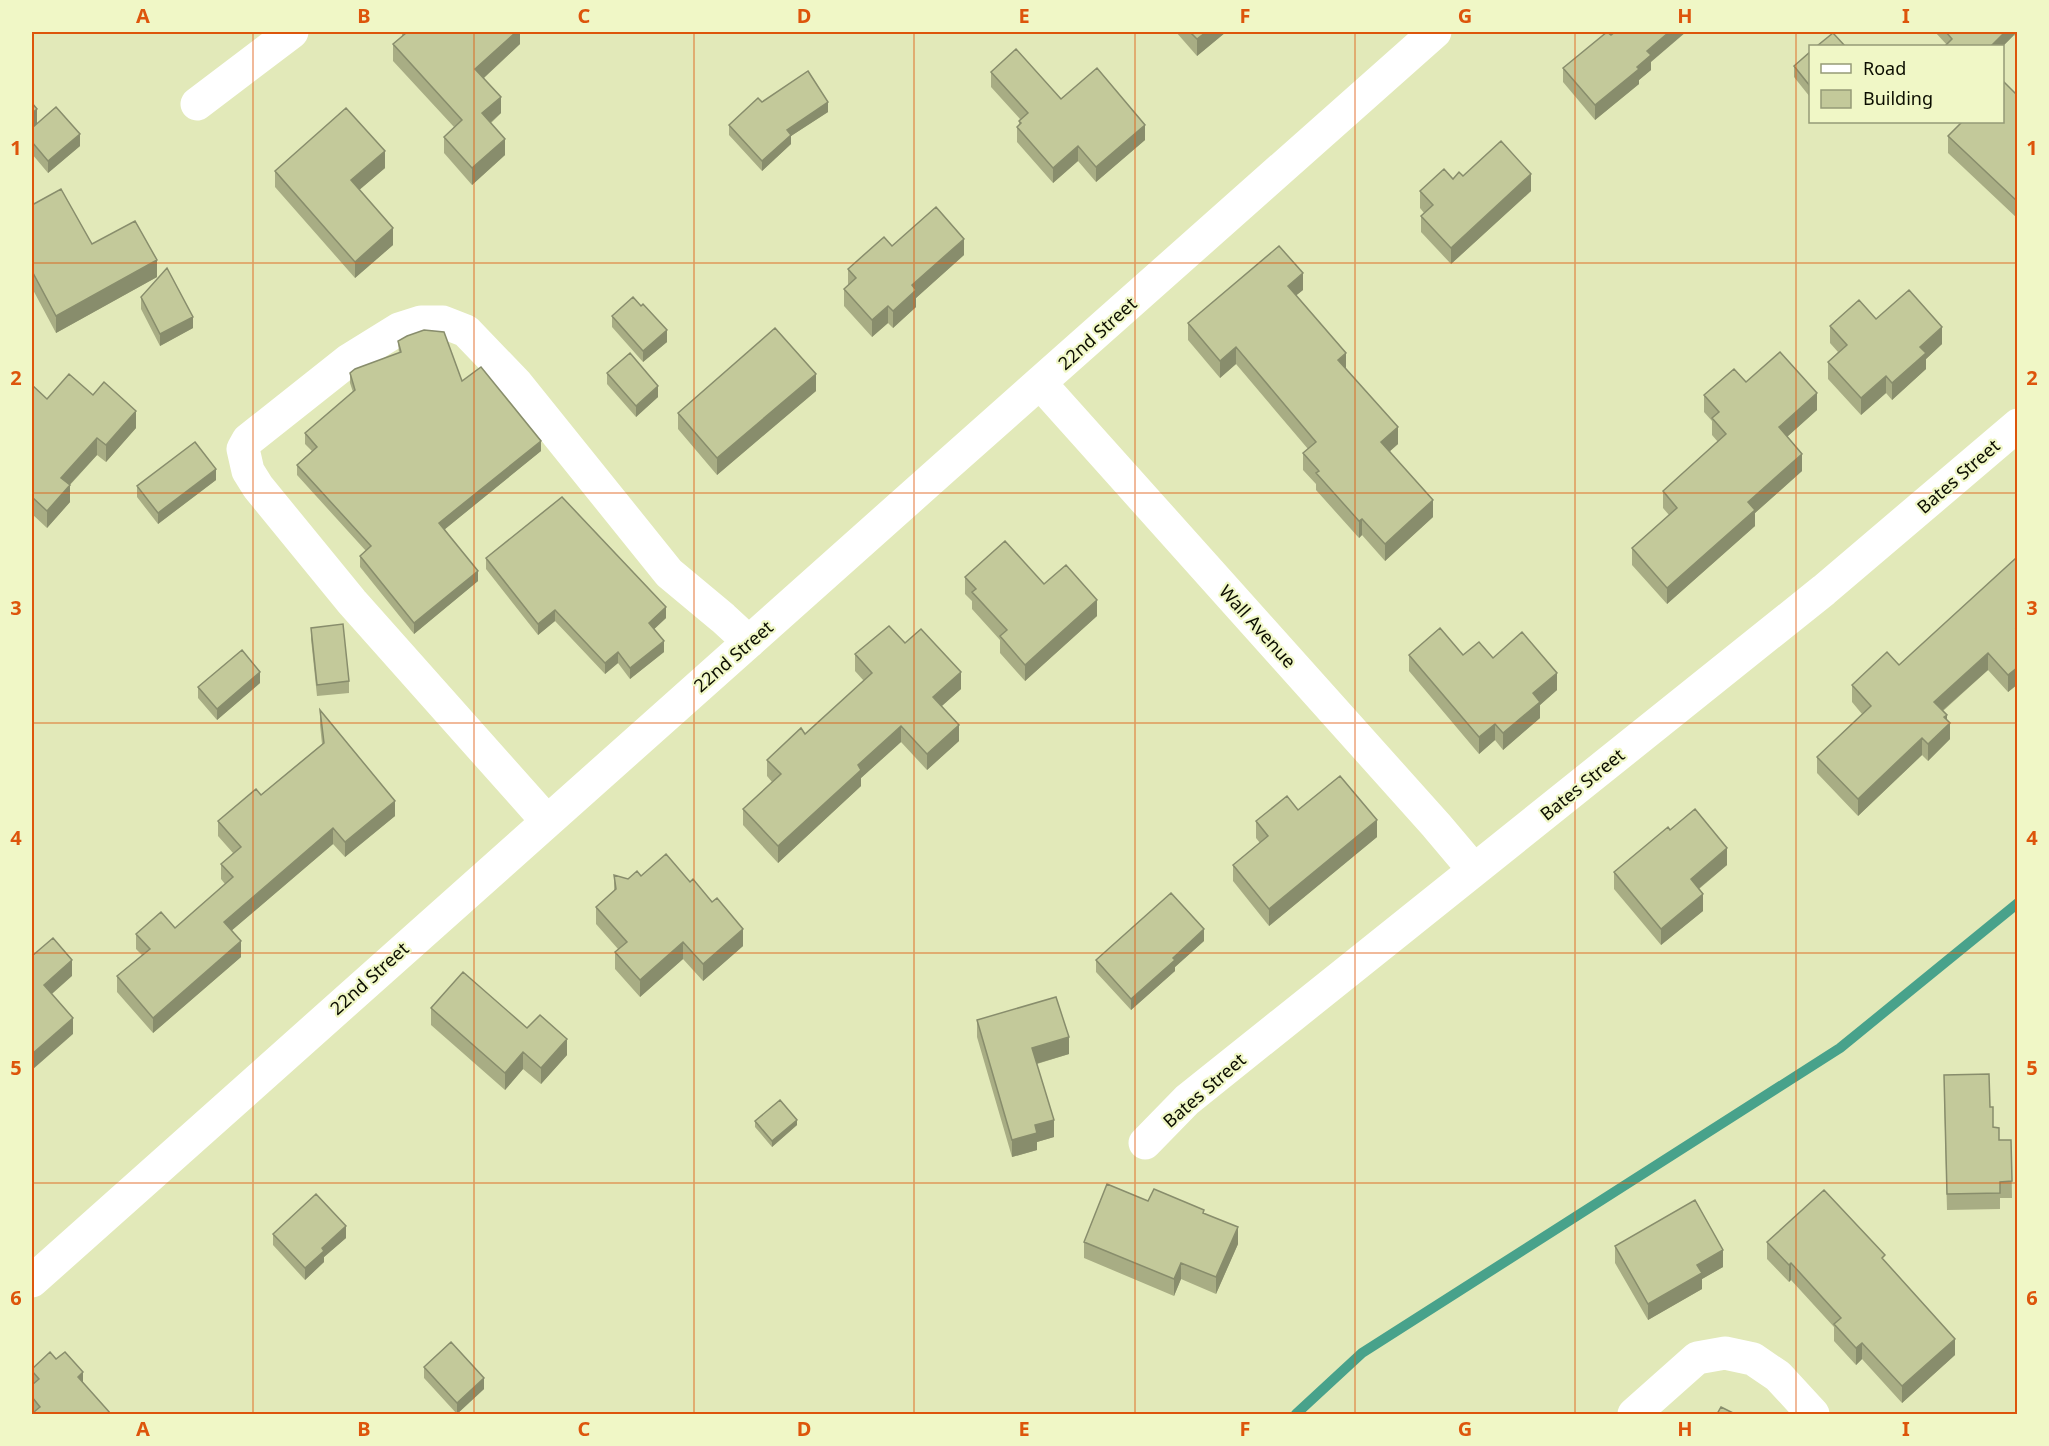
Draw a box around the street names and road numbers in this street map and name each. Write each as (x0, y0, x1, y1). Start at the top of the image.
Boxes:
street label: 22nd Street (1053, 291, 1142, 375)
street label: Bates Street (1912, 433, 2005, 519)
street label: Wall Avenue (1214, 579, 1302, 673)
street label: 22nd Street (688, 615, 778, 697)
street label: Bates Street (1535, 742, 1630, 825)
street label: 22nd Street (325, 936, 414, 1020)
street label: Bates Street (1158, 1047, 1251, 1133)

